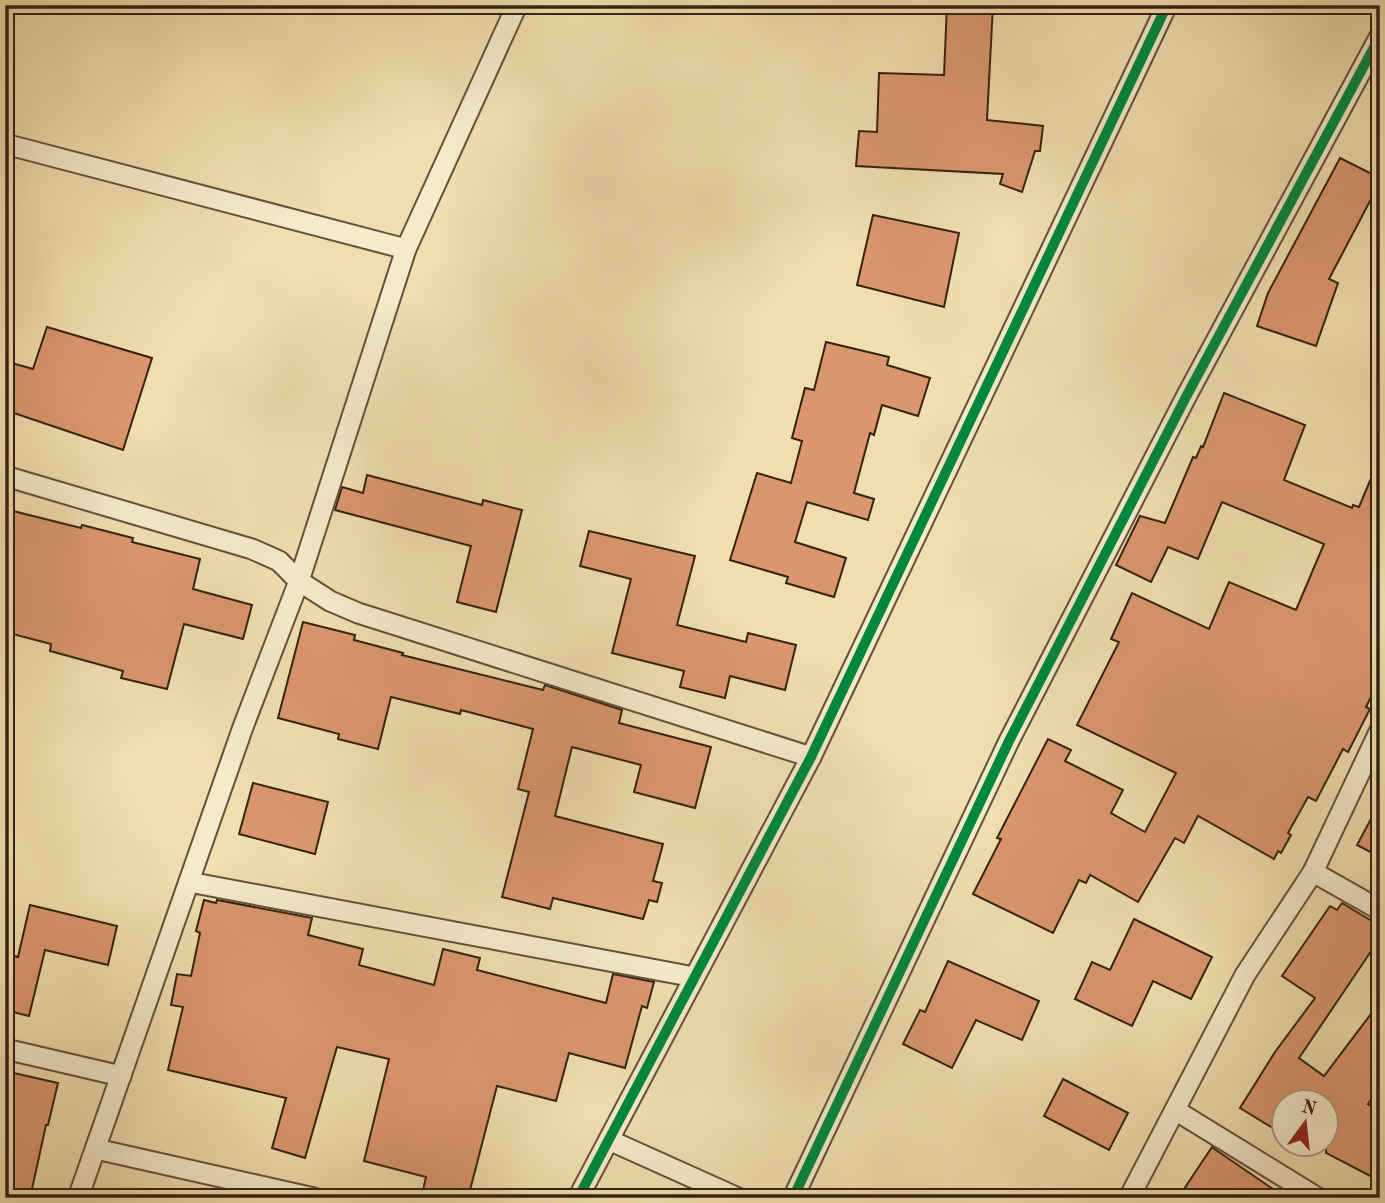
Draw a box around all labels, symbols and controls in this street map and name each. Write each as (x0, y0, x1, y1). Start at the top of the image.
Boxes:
north arrow (1270, 1088, 1340, 1158)
text: N (1299, 1098, 1319, 1120)

